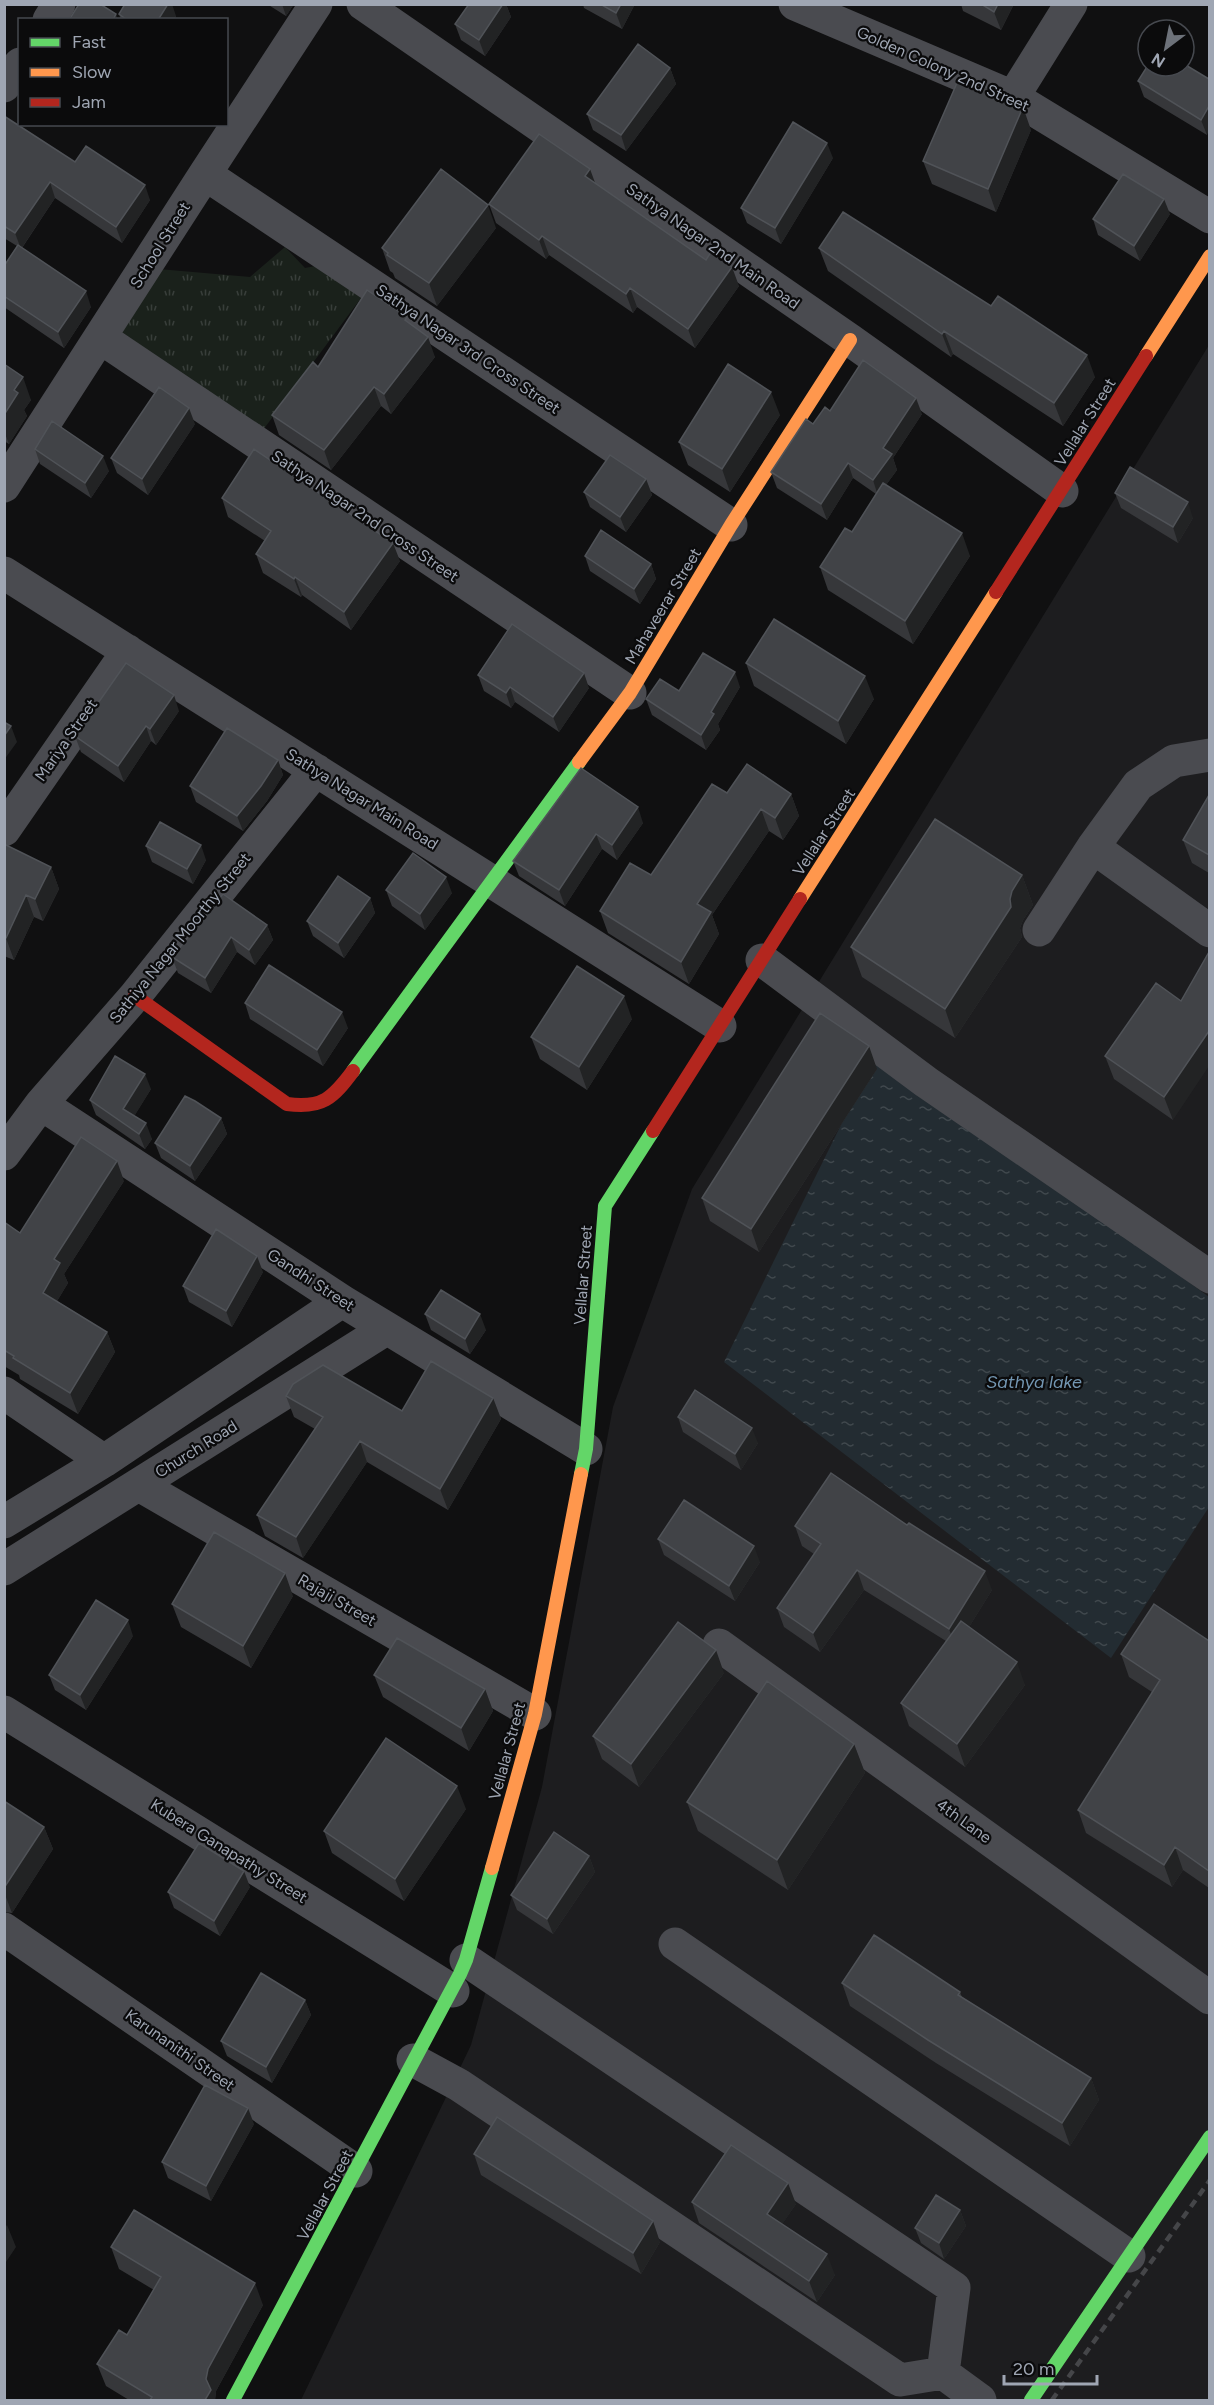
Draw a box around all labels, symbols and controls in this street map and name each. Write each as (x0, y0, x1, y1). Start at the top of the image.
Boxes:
legend (18, 18, 228, 126)
north arrow (1136, 18, 1196, 78)
street label: Golden Colony 2nd Street (854, 22, 1032, 116)
text: Fast (72, 31, 106, 53)
text: N (1148, 49, 1169, 72)
text: Slow (72, 61, 111, 83)
text: Jam (72, 91, 106, 113)
street label: Sathya Nagar 2nd Main Road (623, 179, 803, 313)
street label: School Street (126, 198, 194, 292)
street label: Sathya Nagar 3rd Cross Street (372, 280, 564, 418)
street label: Vellalar Street (1050, 374, 1120, 470)
street label: Sathya Nagar 2nd Cross Street (268, 446, 462, 586)
street label: Mahaveerar Street (621, 545, 705, 667)
street label: Mariya Street (31, 695, 101, 785)
street label: Sathya Nagar Main Road (282, 744, 442, 854)
street label: Vellalar Street (789, 785, 859, 879)
street label: Sathiya Nagar Moorthy Street (105, 849, 255, 1027)
street label: Vellalar Street (570, 1224, 596, 1326)
street label: Gandhi Street (264, 1245, 358, 1315)
water label: Sathya lake (986, 1371, 1082, 1393)
street label: Church Road (151, 1416, 241, 1482)
street label: Rajaji Street (294, 1570, 380, 1630)
street label: Vellalar Street (485, 1700, 529, 1802)
street label: Kubera Ganapathy Street (147, 1795, 311, 1907)
street label: 4th Lane (933, 1795, 995, 1847)
street label: Karunanithi Street (122, 2005, 238, 2095)
street label: Vellalar Street (293, 2146, 357, 2244)
scale bar (1004, 2348, 1097, 2386)
text: 20 m (1013, 2358, 1054, 2380)

